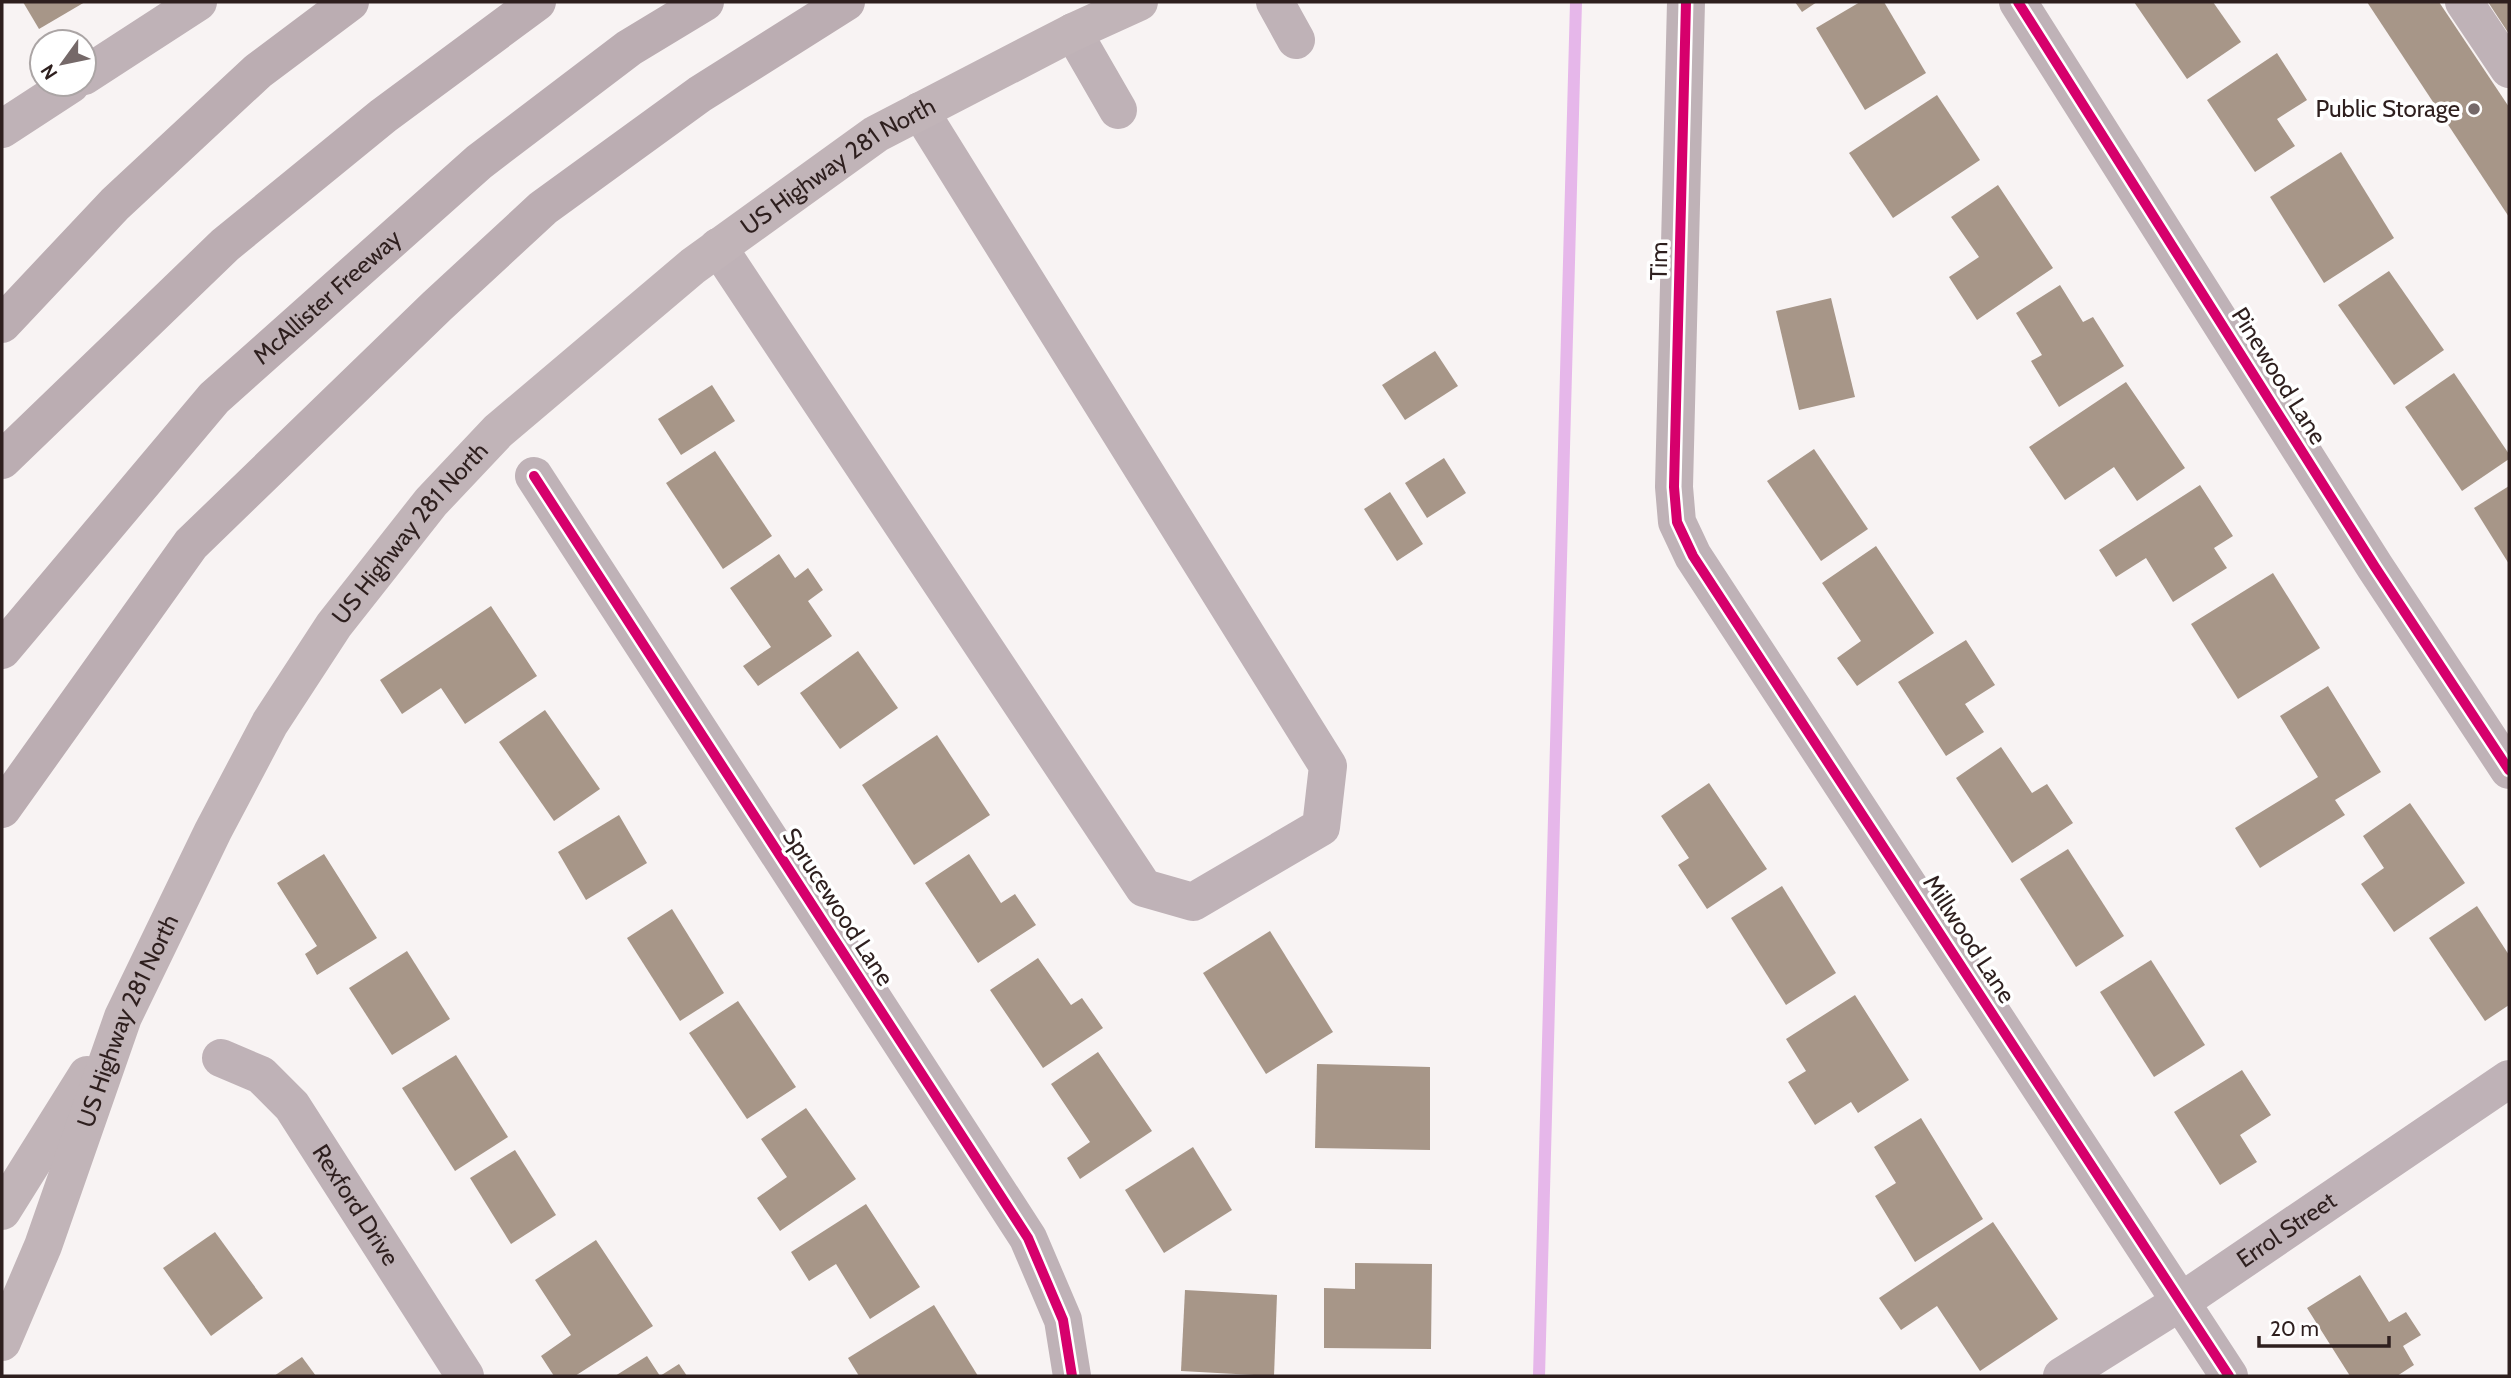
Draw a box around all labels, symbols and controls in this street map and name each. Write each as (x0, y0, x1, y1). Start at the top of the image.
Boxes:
north arrow (28, 28, 98, 98)
text: N (36, 60, 62, 84)
street label: US Highway 281 North (735, 91, 940, 241)
place label: Public Storage (2315, 94, 2460, 123)
marker: Public Storage (2466, 101, 2482, 117)
street label: McAllister Freeway (247, 223, 407, 370)
street label: Tim (1644, 241, 1673, 281)
street label: Pinewood Lane (2226, 302, 2333, 450)
street label: US Highway 281 North (325, 436, 494, 630)
street label: Sprucewood Lane (777, 822, 900, 991)
street label: Millwood Lane (1917, 869, 2022, 1008)
street label: US Highway 281 North (71, 910, 184, 1131)
street label: Rexford Drive (306, 1139, 405, 1271)
street label: Errol Street (2231, 1186, 2342, 1274)
scale bar (2259, 1304, 2388, 1348)
text: 20 m (2270, 1316, 2319, 1341)

